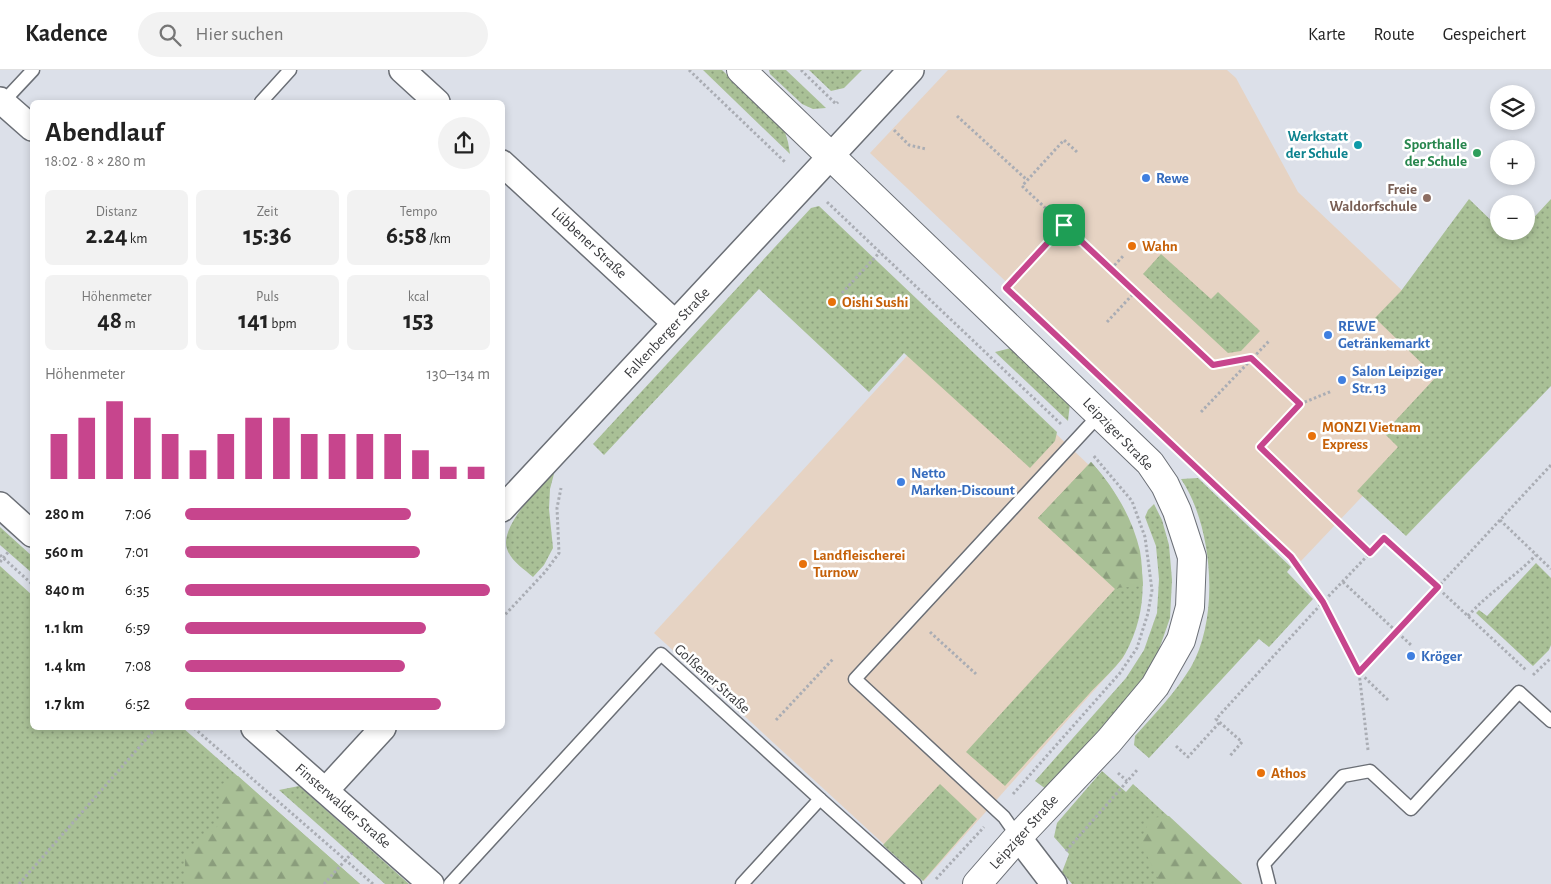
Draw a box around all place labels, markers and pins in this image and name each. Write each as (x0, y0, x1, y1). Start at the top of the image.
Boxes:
place label: Werkstatt der Schule (1286, 129, 1348, 161)
place label: Sporthalle der Schule (1404, 137, 1467, 169)
marker: Werkstatt der Schule (1352, 139, 1364, 151)
marker: Sporthalle der Schule (1471, 147, 1483, 159)
place label: Rewe (1156, 171, 1189, 186)
marker: Rewe (1140, 172, 1152, 184)
place label: Freie Waldorfschule (1329, 182, 1417, 214)
marker: Freie Waldorfschule (1421, 192, 1433, 204)
pin (1043, 204, 1085, 246)
place label: Wahn (1142, 239, 1178, 254)
marker: Wahn (1126, 240, 1138, 252)
place label: Oishi Sushi (842, 295, 908, 310)
marker: Oishi Sushi (826, 296, 838, 308)
place label: REWE Getränkemarkt (1338, 319, 1430, 351)
marker: REWE Getränkemarkt (1322, 329, 1334, 341)
place label: Salon Leipziger Str. 13 (1352, 364, 1444, 396)
marker: Salon Leipziger Str. 13 (1336, 374, 1348, 386)
place label: MONZI Vietnam Express (1322, 420, 1421, 452)
marker: MONZI Vietnam Express (1306, 430, 1318, 442)
place label: Netto Marken-Discount (911, 466, 1015, 498)
marker: Netto Marken-Discount (895, 476, 907, 488)
place label: Landfleischerei Turnow (813, 548, 905, 580)
marker: Landfleischerei Turnow (797, 558, 809, 570)
place label: Kröger (1421, 649, 1463, 664)
marker: Kröger (1405, 650, 1417, 662)
place label: Athos (1271, 766, 1306, 781)
marker: Athos (1255, 767, 1267, 779)

